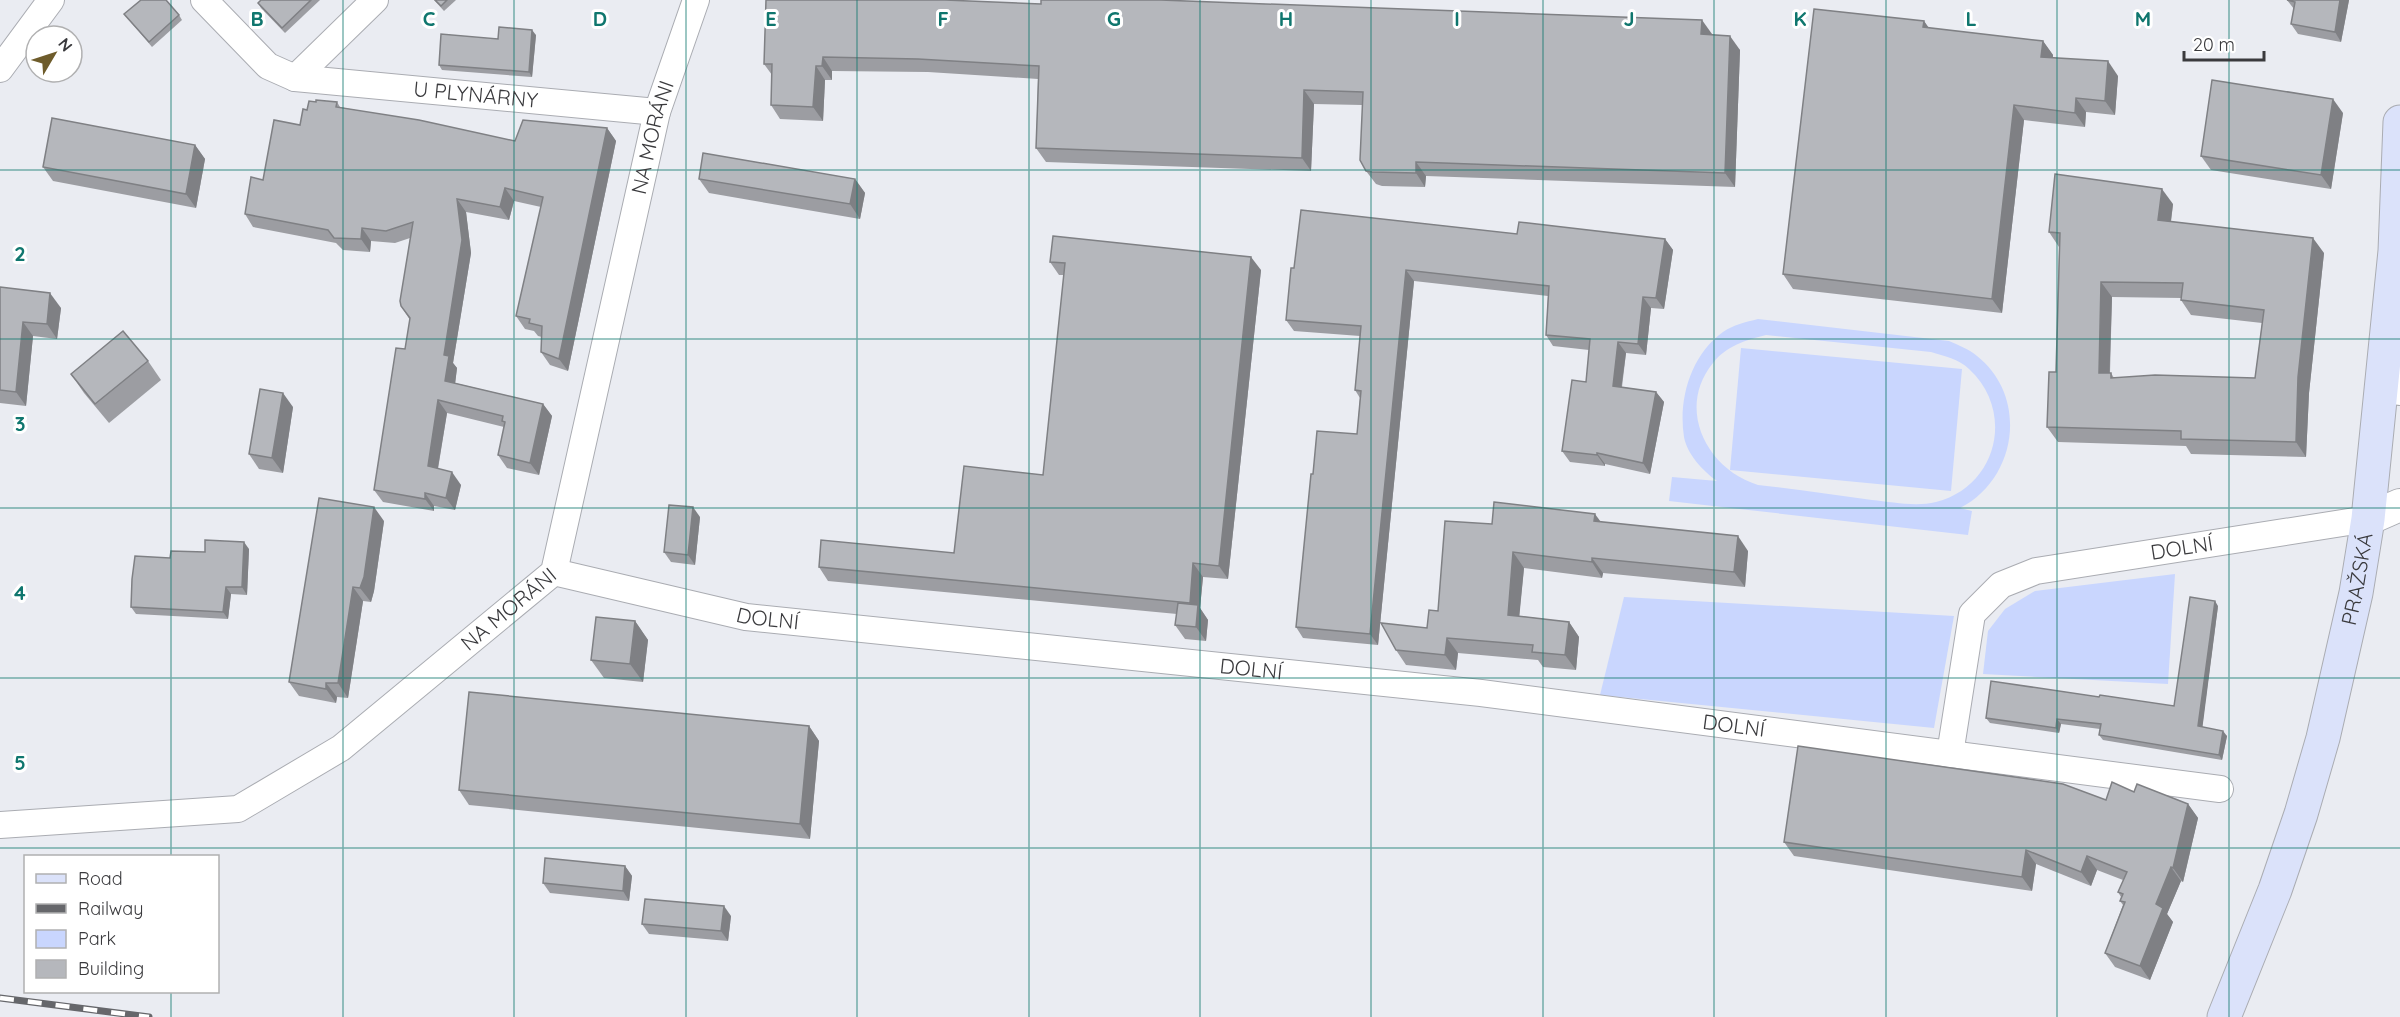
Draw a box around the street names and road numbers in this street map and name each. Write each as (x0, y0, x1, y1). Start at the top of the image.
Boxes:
street label: U PLYNÁRNY (412, 75, 539, 113)
street label: NA MORÁNI (625, 77, 679, 197)
street label: DOLNÍ (2149, 529, 2215, 565)
street label: PRAŽSKÁ (2335, 531, 2378, 628)
street label: NA MORÁNI (455, 561, 561, 656)
street label: DOLNÍ (734, 601, 801, 634)
street label: DOLNÍ (1219, 652, 1285, 684)
street label: DOLNÍ (1701, 708, 1768, 742)

